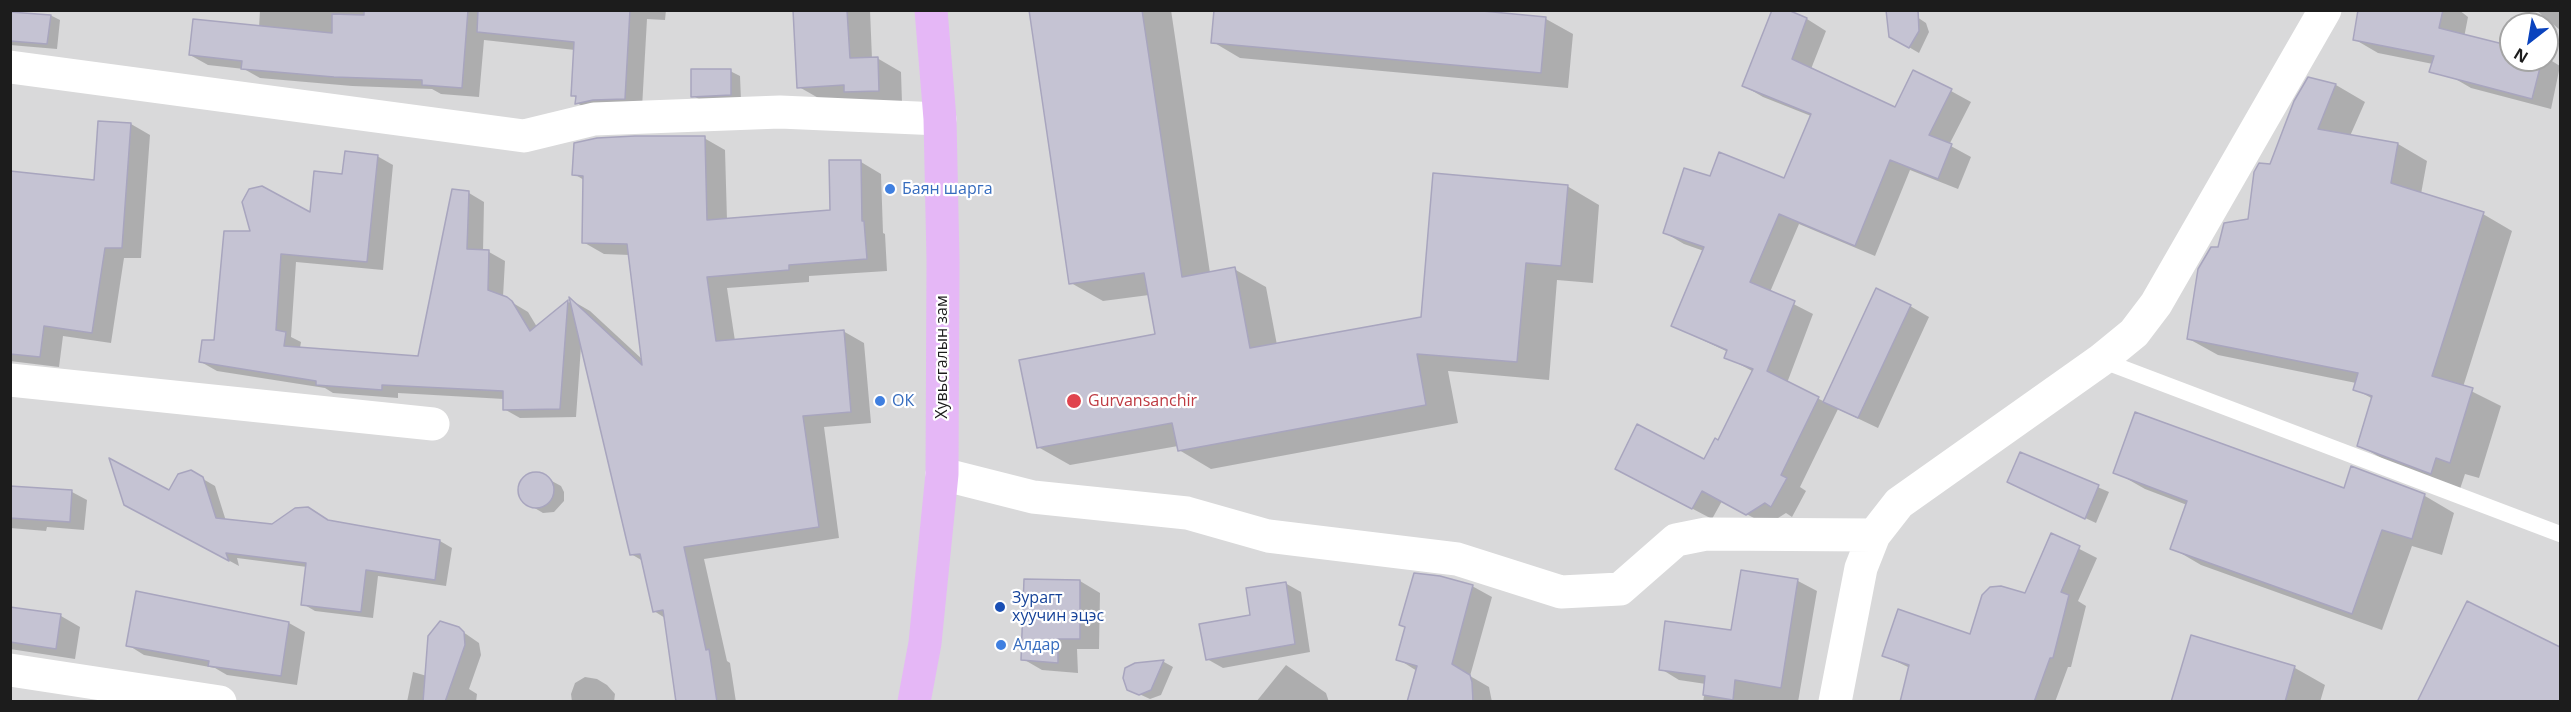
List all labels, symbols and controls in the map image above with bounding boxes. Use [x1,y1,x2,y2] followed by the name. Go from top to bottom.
[2499,12,2559,72] north arrow
[2510,43,2532,68] text: N
[902,179,993,199] place label: Баян шарга
[883,182,897,196] marker: Баян шарга
[932,295,952,419] street label: Хувьсгалын зам
[892,391,914,411] place label: ОК
[1088,391,1197,411] place label: Gurvansanchir
[1065,392,1083,410] marker: Gurvansanchir
[873,394,887,408] marker: ОК
[1012,588,1104,626] place label: Зурагт хуучин эцэс
[993,600,1007,614] marker: Зурагт хуучин эцэс
[1013,635,1060,655] place label: Алдар
[994,638,1008,652] marker: Алдар

